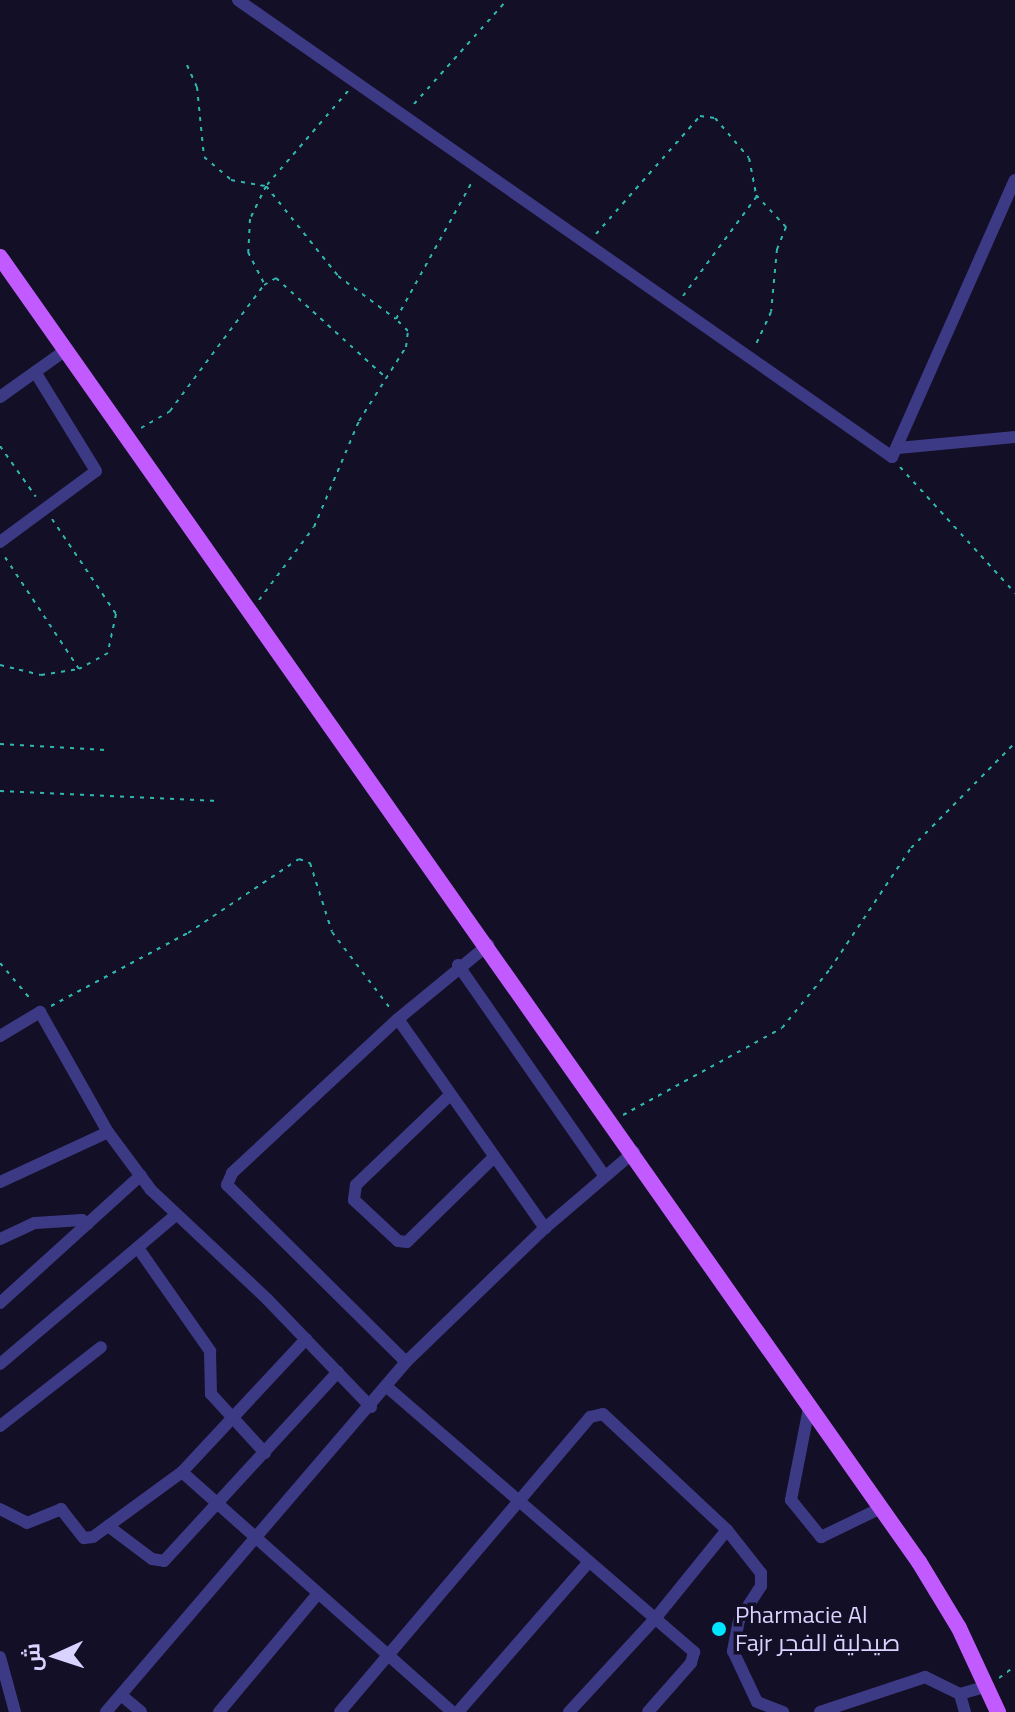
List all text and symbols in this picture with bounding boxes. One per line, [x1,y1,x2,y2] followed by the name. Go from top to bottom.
[735,1601,900,1657] place label: Pharmacie Al Fajr صيدلية الفجر
[16,1616,96,1696] north arrow
[710,1620,728,1638] marker: Pharmacie Al Fajr صيدلية الفجر
[14,1642,50,1672] text: ش

